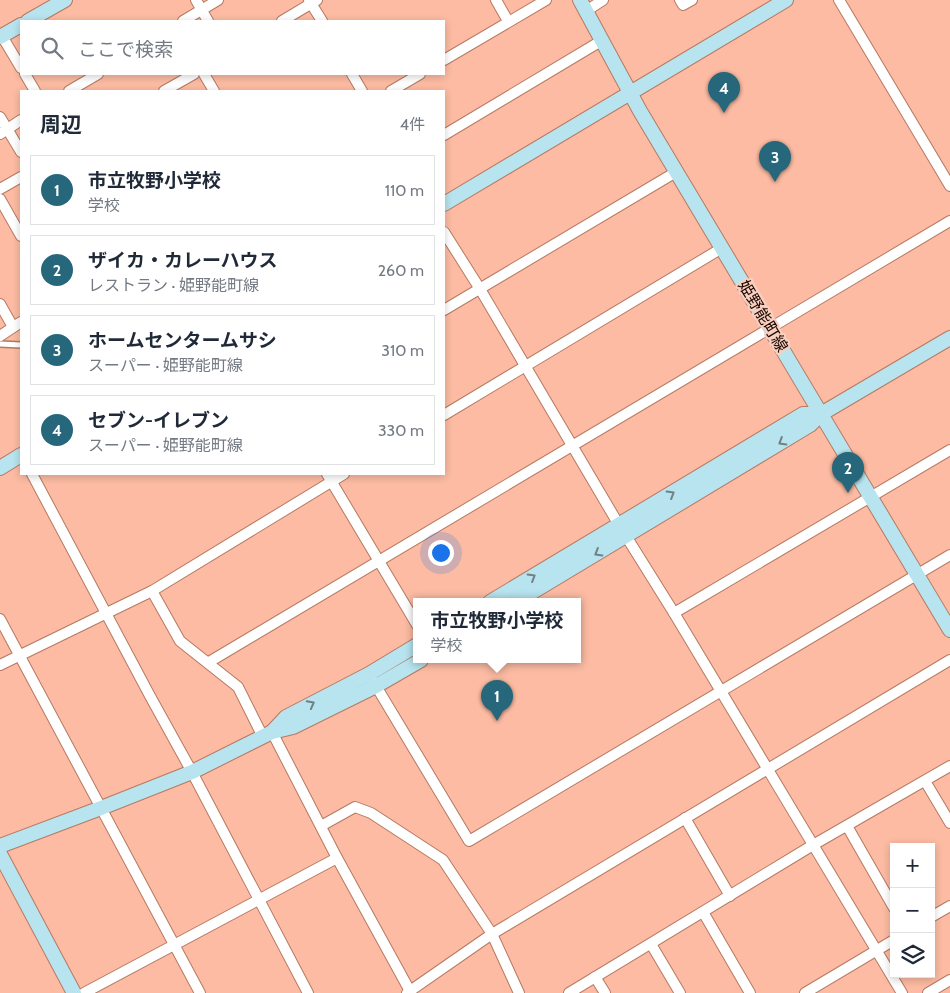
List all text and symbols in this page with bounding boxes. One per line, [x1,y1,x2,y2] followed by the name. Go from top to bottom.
[20,20,445,75] search box
[38,34,66,62] icon: search
[78,38,173,61] text: ここで検索
[708,72,740,113] pin: 4
[40,112,82,137] text: 周辺
[400,115,425,134] text: 4件
[759,141,791,182] pin: 3
[88,169,221,192] text: 市立牧野小学校
[54,181,60,200] text: 1
[385,181,424,200] text: 110 m
[88,196,120,215] text: 学校
[88,249,278,272] text: ザイカ・カレーハウス
[53,261,61,280] text: 2
[378,261,424,280] text: 260 m
[88,276,259,295] text: レストラン · 姫野能町線
[734,277,792,355] street label: 姫野能町線
[88,329,277,352] text: ホームセンタームサシ
[53,341,61,360] text: 3
[381,341,424,360] text: 310 m
[88,356,243,375] text: スーパー · 姫野能町線
[88,409,229,432] text: セブン-イレブン
[52,421,62,440] text: 4
[378,421,424,440] text: 330 m
[778,435,787,445] one-way arrow
[88,436,243,455] text: スーパー · 姫野能町線
[832,452,864,493] pin: 2
[666,490,675,500] one-way arrow
[428,540,454,566] your location
[594,546,603,556] one-way arrow
[526,574,535,584] one-way arrow
[413,598,581,663] popup
[430,609,564,632] text: 市立牧野小学校
[430,636,463,655] text: 学校
[481,680,513,721] pin: 1
[306,700,315,710] one-way arrow
[890,843,935,978] map controls
[890,843,935,888] button: +
[890,888,935,933] button: −
[890,933,935,978] button: layers

